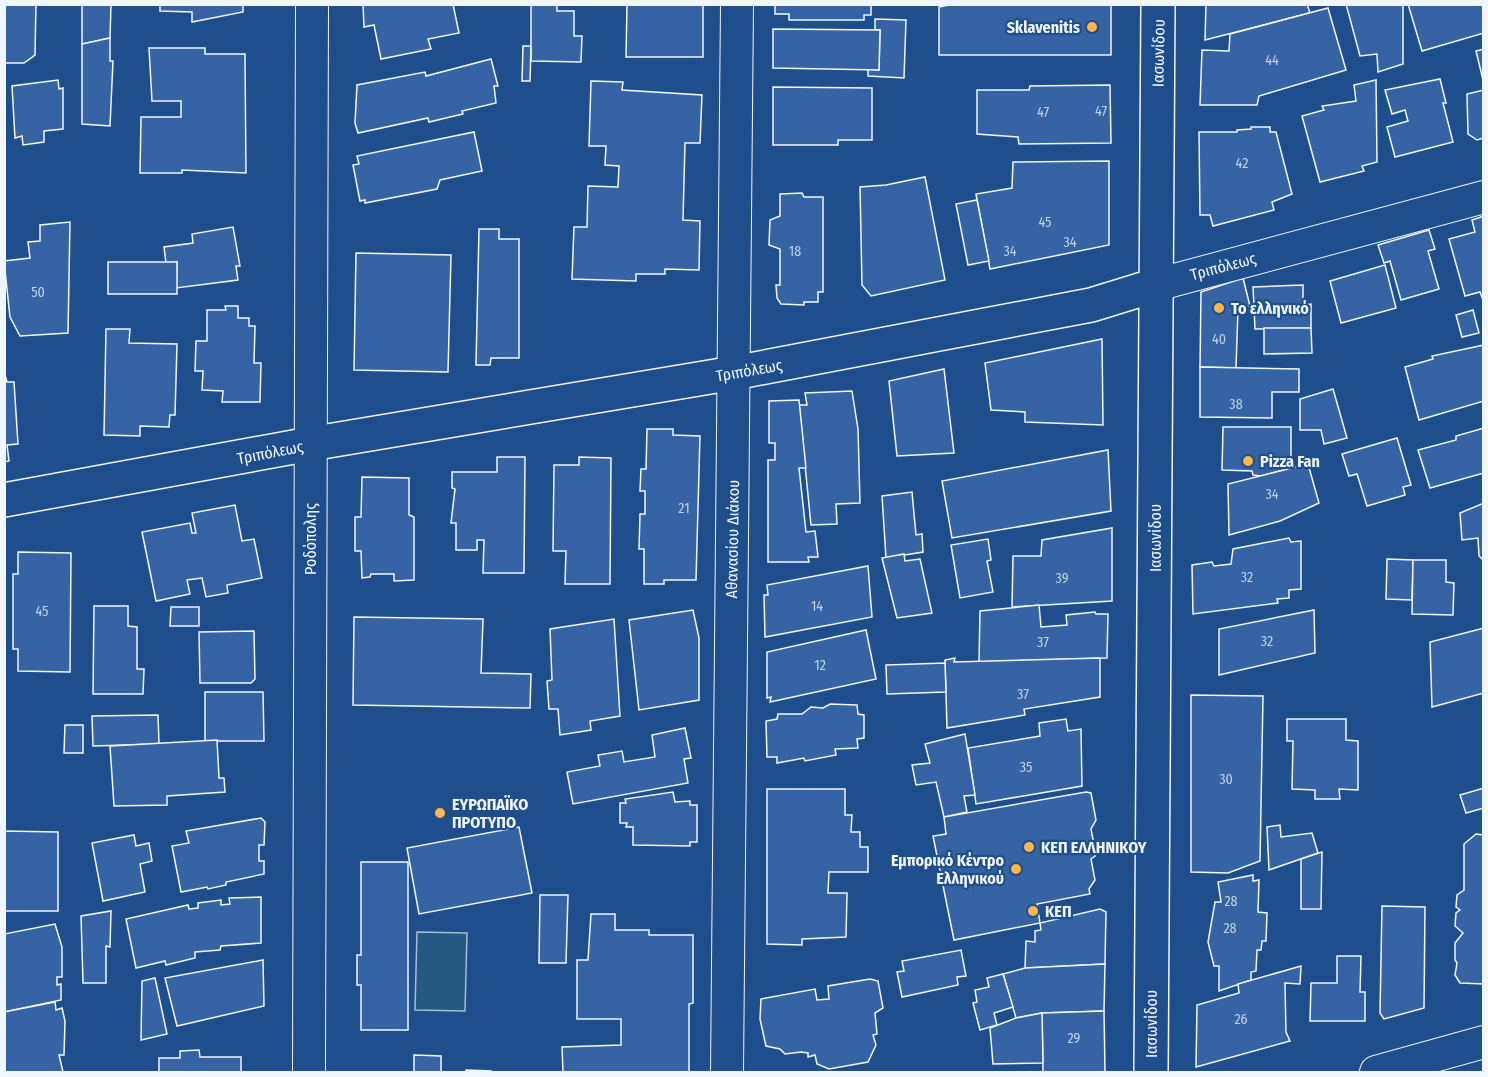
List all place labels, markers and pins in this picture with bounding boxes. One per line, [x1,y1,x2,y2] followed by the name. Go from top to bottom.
[1007,18,1080,37] place label: Sklavenitis
[1085,20,1099,34] marker: Sklavenitis
[1231,299,1309,318] place label: Το ελληνικό
[1212,301,1226,315] marker: Το ελληνικό
[1260,452,1320,471] place label: Pizza Fan
[1241,454,1255,468] marker: Pizza Fan
[452,795,528,832] place label: ΕΥΡΩΠΑΪΚΟ ΠΡΟΤΥΠΟ
[433,806,447,820] marker: ΕΥΡΩΠΑΪΚΟ ΠΡΟΤΥΠΟ
[1041,838,1147,857] place label: ΚΕΠ ΕΛΛΗΝΙΚΟΥ
[1022,840,1036,854] marker: ΚΕΠ ΕΛΛΗΝΙΚΟΥ
[891,851,1004,888] place label: Εμπορικό Κέντρο Ελληνικού
[1009,862,1023,876] marker: Εμπορικό Κέντρο Ελληνικού
[1045,902,1072,921] place label: ΚΕΠ
[1026,904,1040,918] marker: ΚΕΠ

